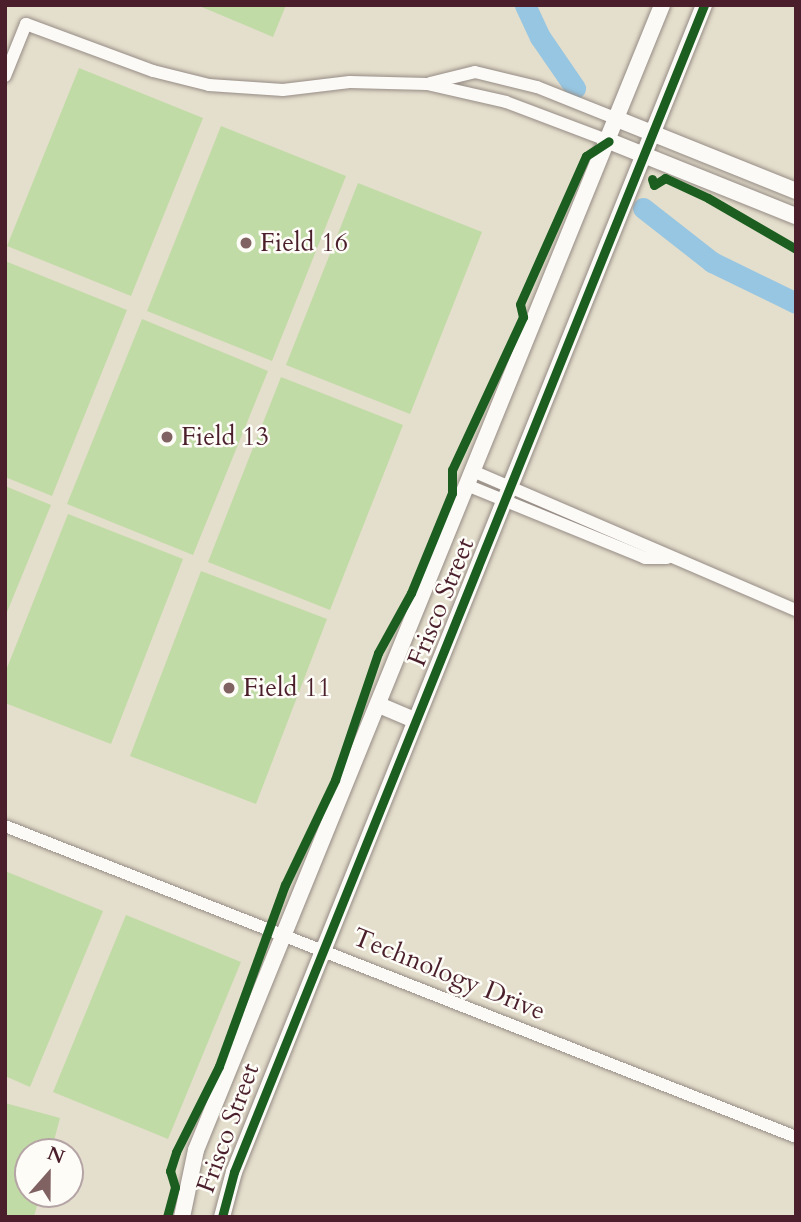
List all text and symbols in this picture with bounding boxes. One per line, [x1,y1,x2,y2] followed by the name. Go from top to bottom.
[260,227,348,259] place label: Field 16
[238,235,254,251] marker: Field 16
[181,421,269,453] place label: Field 13
[159,429,175,445] marker: Field 13
[401,533,481,671] street label: Frisco Street
[243,672,331,704] place label: Field 11
[221,680,237,696] marker: Field 11
[348,921,550,1027] street label: Technology Drive
[190,1059,266,1197] street label: Frisco Street
[14,1138,84,1208] north arrow
[43,1140,68,1170] text: N

